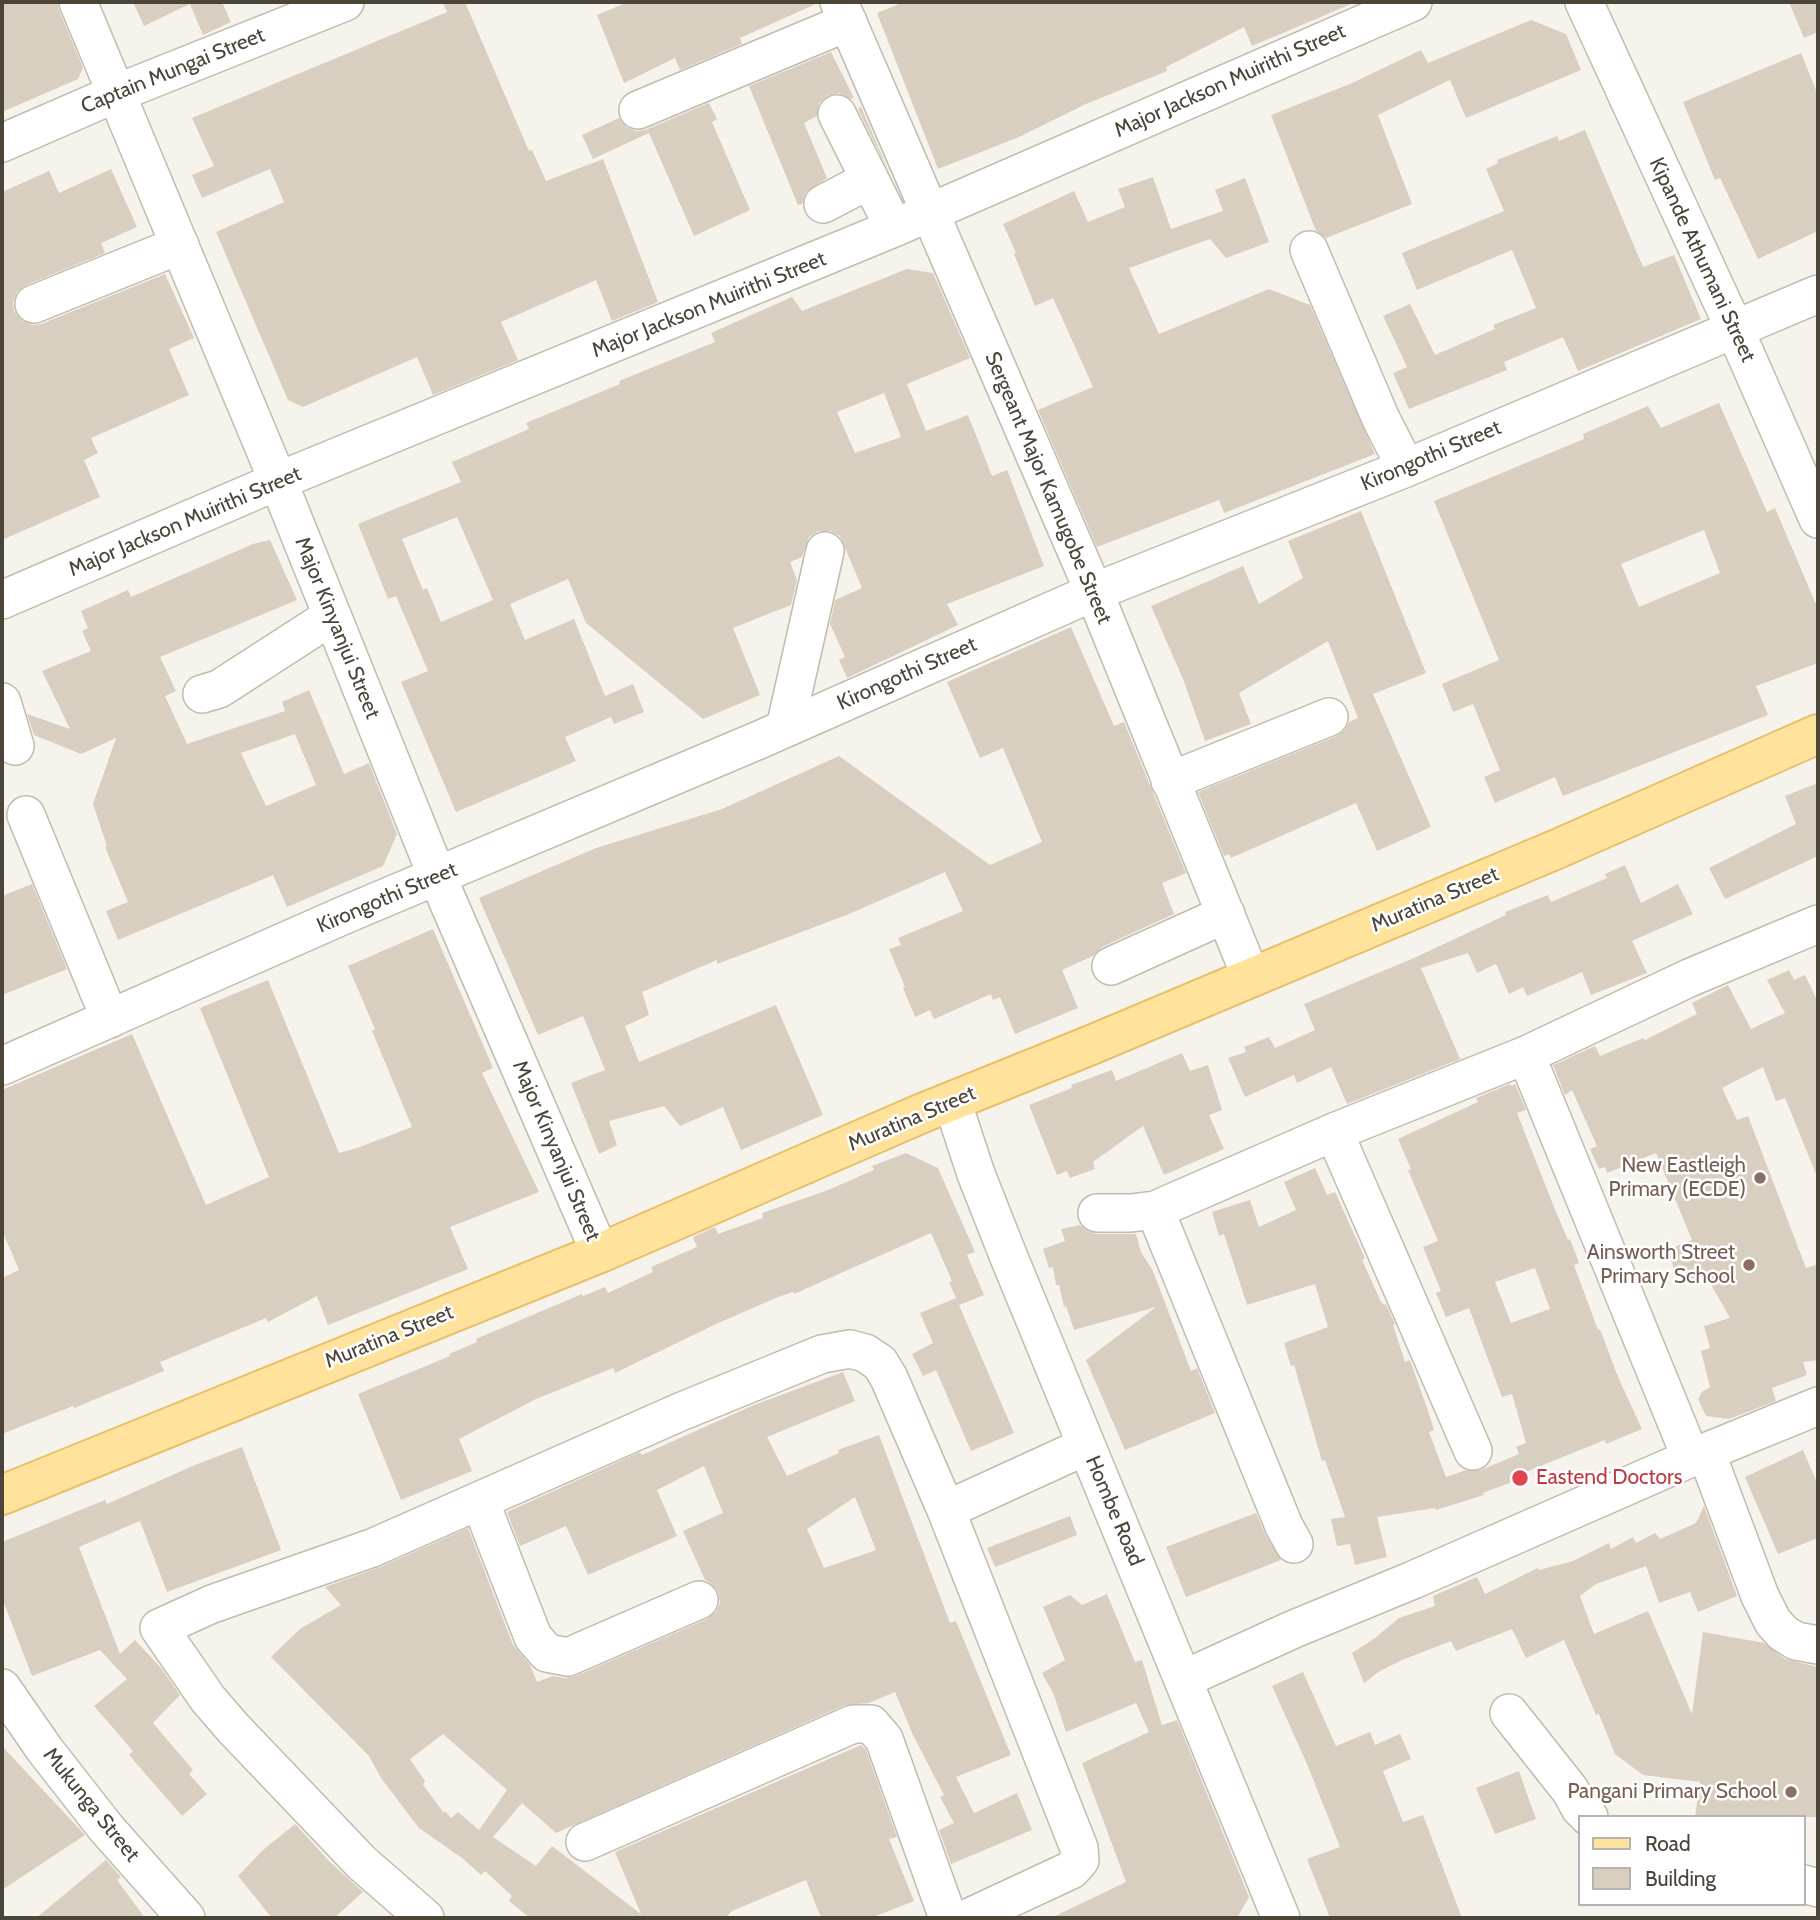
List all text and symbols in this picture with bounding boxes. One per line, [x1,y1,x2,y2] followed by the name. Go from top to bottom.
[1111,19,1349,143] street label: Major Jackson Muirithi Street
[77,23,269,119] street label: Captain Mungai Street
[1644,154,1760,366] street label: Kipande Athumani Street
[588,246,830,364] street label: Major Jackson Muirithi Street
[979,348,1117,628] street label: Sergeant Major Kamugobe Street
[1357,415,1505,497] street label: Kirongothi Street
[65,462,305,582] street label: Major Jackson Muirithi Street
[289,534,385,722] street label: Major Kinyanjui Street
[833,632,981,716] street label: Kirongothi Street
[313,857,461,939] street label: Kirongothi Street
[1367,862,1503,938] street label: Muratina Street
[507,1057,605,1245] street label: Major Kinyanjui Street
[844,1081,980,1157] street label: Muratina Street
[1608,1153,1746,1203] place label: New Eastleigh Primary (ECDE)
[1752,1170,1768,1186] marker: New Eastleigh Primary (ECDE)
[1587,1240,1735,1290] place label: Ainsworth Street Primary School
[1741,1257,1757,1273] marker: Ainsworth Street Primary School
[321,1300,457,1374] street label: Muratina Street
[1080,1452,1148,1570] street label: Hombe Road
[1536,1465,1682,1491] place label: Eastend Doctors
[1510,1468,1530,1488] marker: Eastend Doctors
[37,1743,145,1867] street label: Mukunga Street
[1567,1779,1777,1805] place label: Pangani Primary School
[1783,1784,1799,1800] marker: Pangani Primary School
[1578,1815,1806,1906] legend
[1645,1831,1691,1856] text: Road
[1645,1866,1716,1891] text: Building

